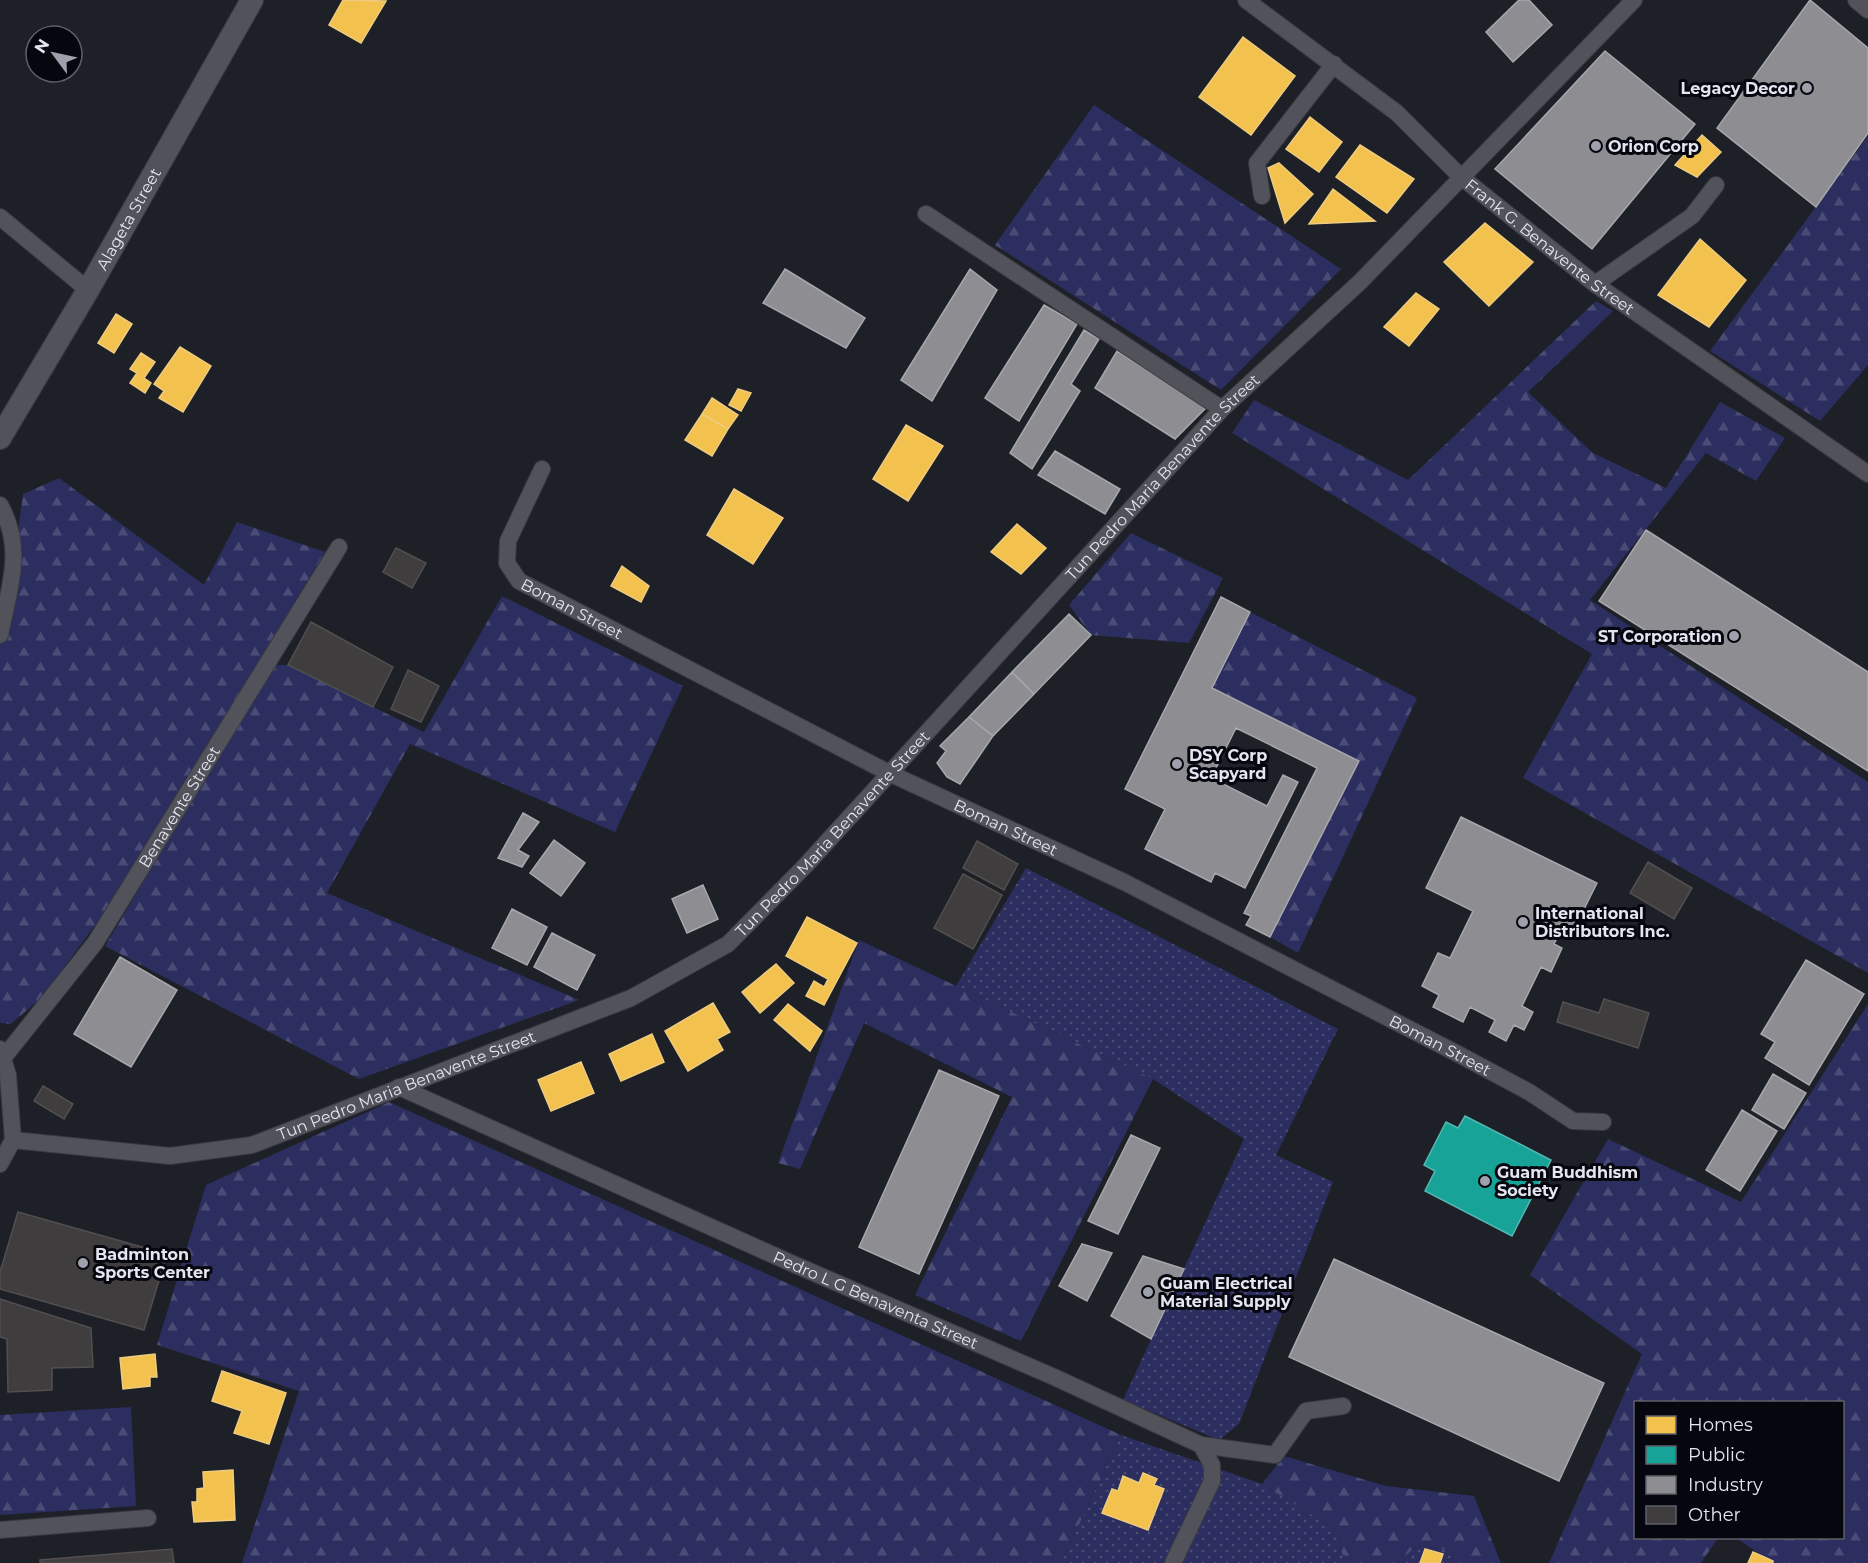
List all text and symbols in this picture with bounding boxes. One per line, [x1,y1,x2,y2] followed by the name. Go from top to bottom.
[24,24,84,84] north arrow
[30,36,53,57] text: N
[1681,79,1795,98] place label: Legacy Decor
[1800,81,1814,95] marker: Legacy Decor
[1608,137,1699,156] place label: Orion Corp
[1589,139,1603,153] marker: Orion Corp
[92,164,165,273] street label: Alageta Street
[1462,175,1639,318] street label: Frank G. Benavente Street
[1061,370,1264,584] street label: Tun Pedro Maria Benavente Street
[518,574,627,643] street label: Boman Street
[1598,627,1722,646] place label: ST Corporation
[1727,629,1741,643] marker: ST Corporation
[731,726,934,941] street label: Tun Pedro Maria Benavente Street
[134,742,224,871] street label: Benavente Street
[1189,746,1267,783] place label: DSY Corp Scapyard
[1170,757,1184,771] marker: DSY Corp Scapyard
[951,795,1061,860] street label: Boman Street
[1535,904,1670,941] place label: International Distributors Inc.
[1516,915,1530,929] marker: International Distributors Inc.
[1386,1011,1495,1080] street label: Boman Street
[274,1026,539,1144] street label: Tun Pedro Maria Benavente Street
[1497,1163,1638,1200] place label: Guam Buddhism Society
[1478,1174,1492,1188] marker: Guam Buddhism Society
[95,1245,210,1282] place label: Badminton Sports Center
[770,1247,982,1353] street label: Pedro L G Benaventa Street
[76,1256,90,1270] marker: Badminton Sports Center
[1160,1274,1293,1311] place label: Guam Electrical Material Supply
[1141,1285,1155,1299] marker: Guam Electrical Material Supply
[1634,1401,1844,1539] legend
[1688,1414,1753,1436] text: Homes
[1688,1444,1745,1466] text: Public
[1688,1474,1763,1496] text: Industry
[1688,1504,1741,1526] text: Other

